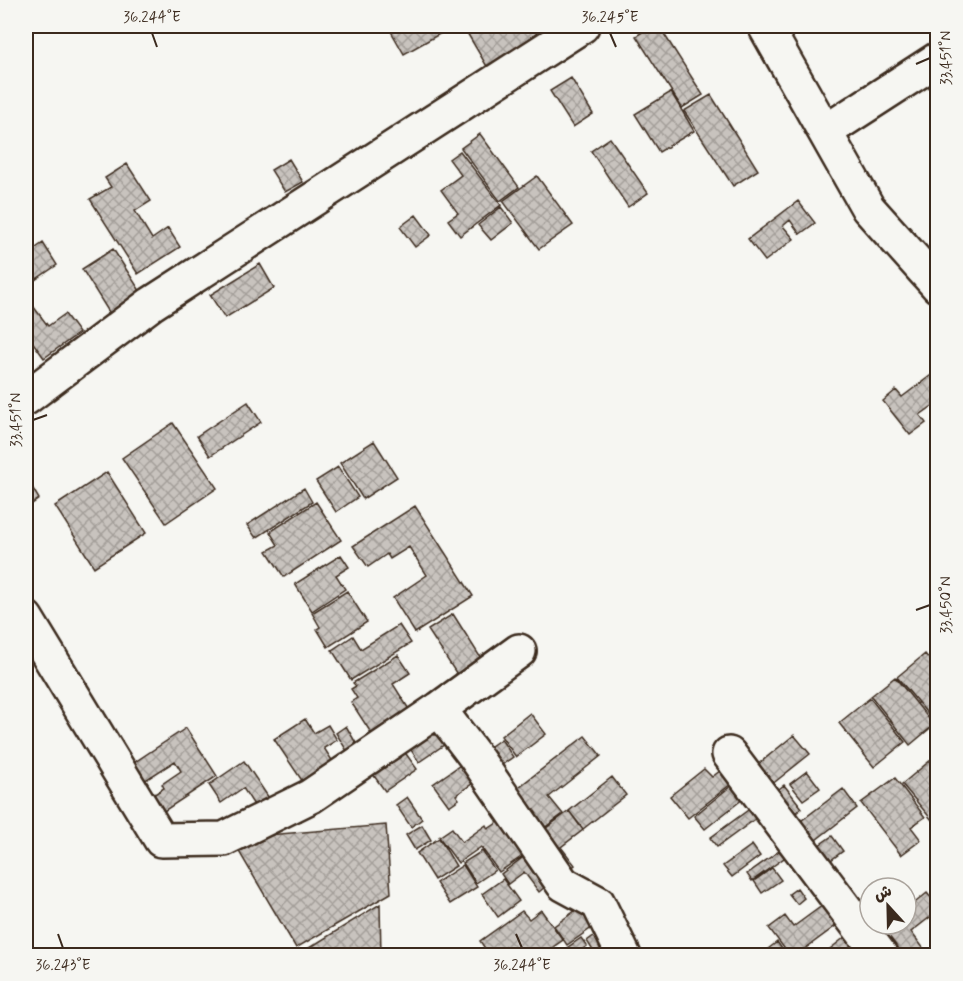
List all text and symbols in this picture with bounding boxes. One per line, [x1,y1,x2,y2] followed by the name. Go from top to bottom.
[123,8,181,28] text: 36.244°E
[581,8,639,28] text: 36.245°E
[937,31,957,85] text: 33.451°N
[7,393,27,447] text: 33.451°N
[937,576,957,634] text: 33.450°N
[858,876,918,936] north arrow
[871,880,895,907] text: ش
[35,956,91,976] text: 36.243°E
[493,956,551,976] text: 36.244°E

